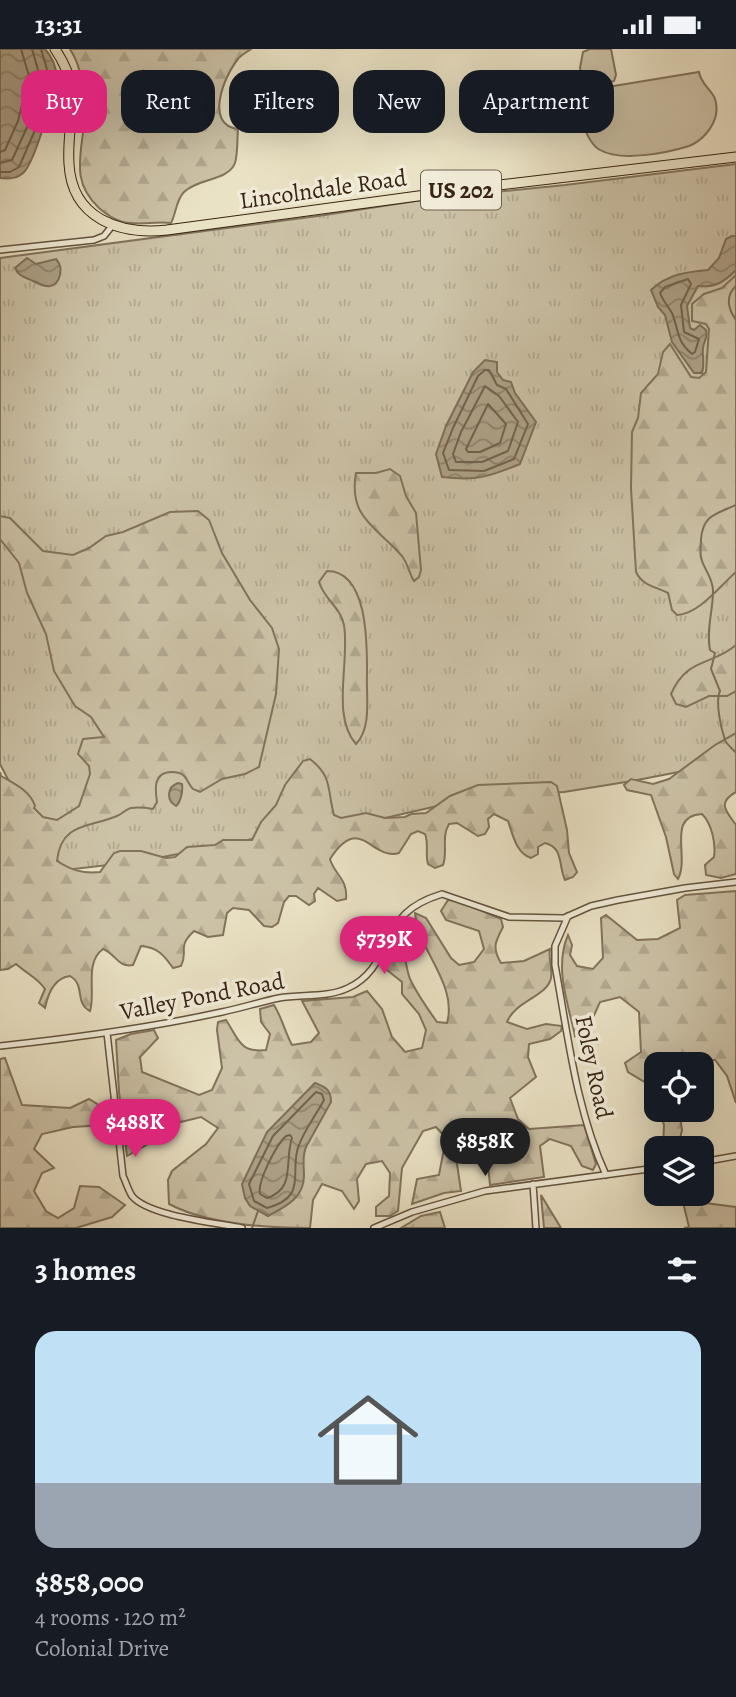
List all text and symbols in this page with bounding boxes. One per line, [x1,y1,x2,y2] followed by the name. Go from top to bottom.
[35,7,82,42] text: 13:31
[21,70,107,133] chip: Buy
[121,70,215,133] chip: Rent
[229,70,339,133] chip: Filters
[353,70,445,133] chip: New
[459,70,614,133] chip: Apartment
[237,161,409,217] street label: Lincolndale Road
[421,171,501,209] road number: US 202
[335,916,433,976] pin: $739K
[356,923,412,954] text: $739K
[116,964,287,1028] street label: Valley Pond Road
[567,1012,621,1122] street label: Foley Road
[644,1052,714,1206] map controls
[644,1052,714,1122] button: locate
[86,1099,184,1159] pin: $488K
[106,1106,164,1137] text: $488K
[436,1119,534,1178] pin: $858K
[456,1125,514,1156] text: $858K
[644,1136,714,1206] button: layers
[35,1250,136,1290] text: 3 homes
[663,1251,701,1289] icon: filters
[305,1377,431,1503] icon: home
[35,1562,144,1602] text: $858,000
[35,1602,186,1633] text: 4 rooms · 120 m²
[35,1633,169,1664] text: Colonial Drive

